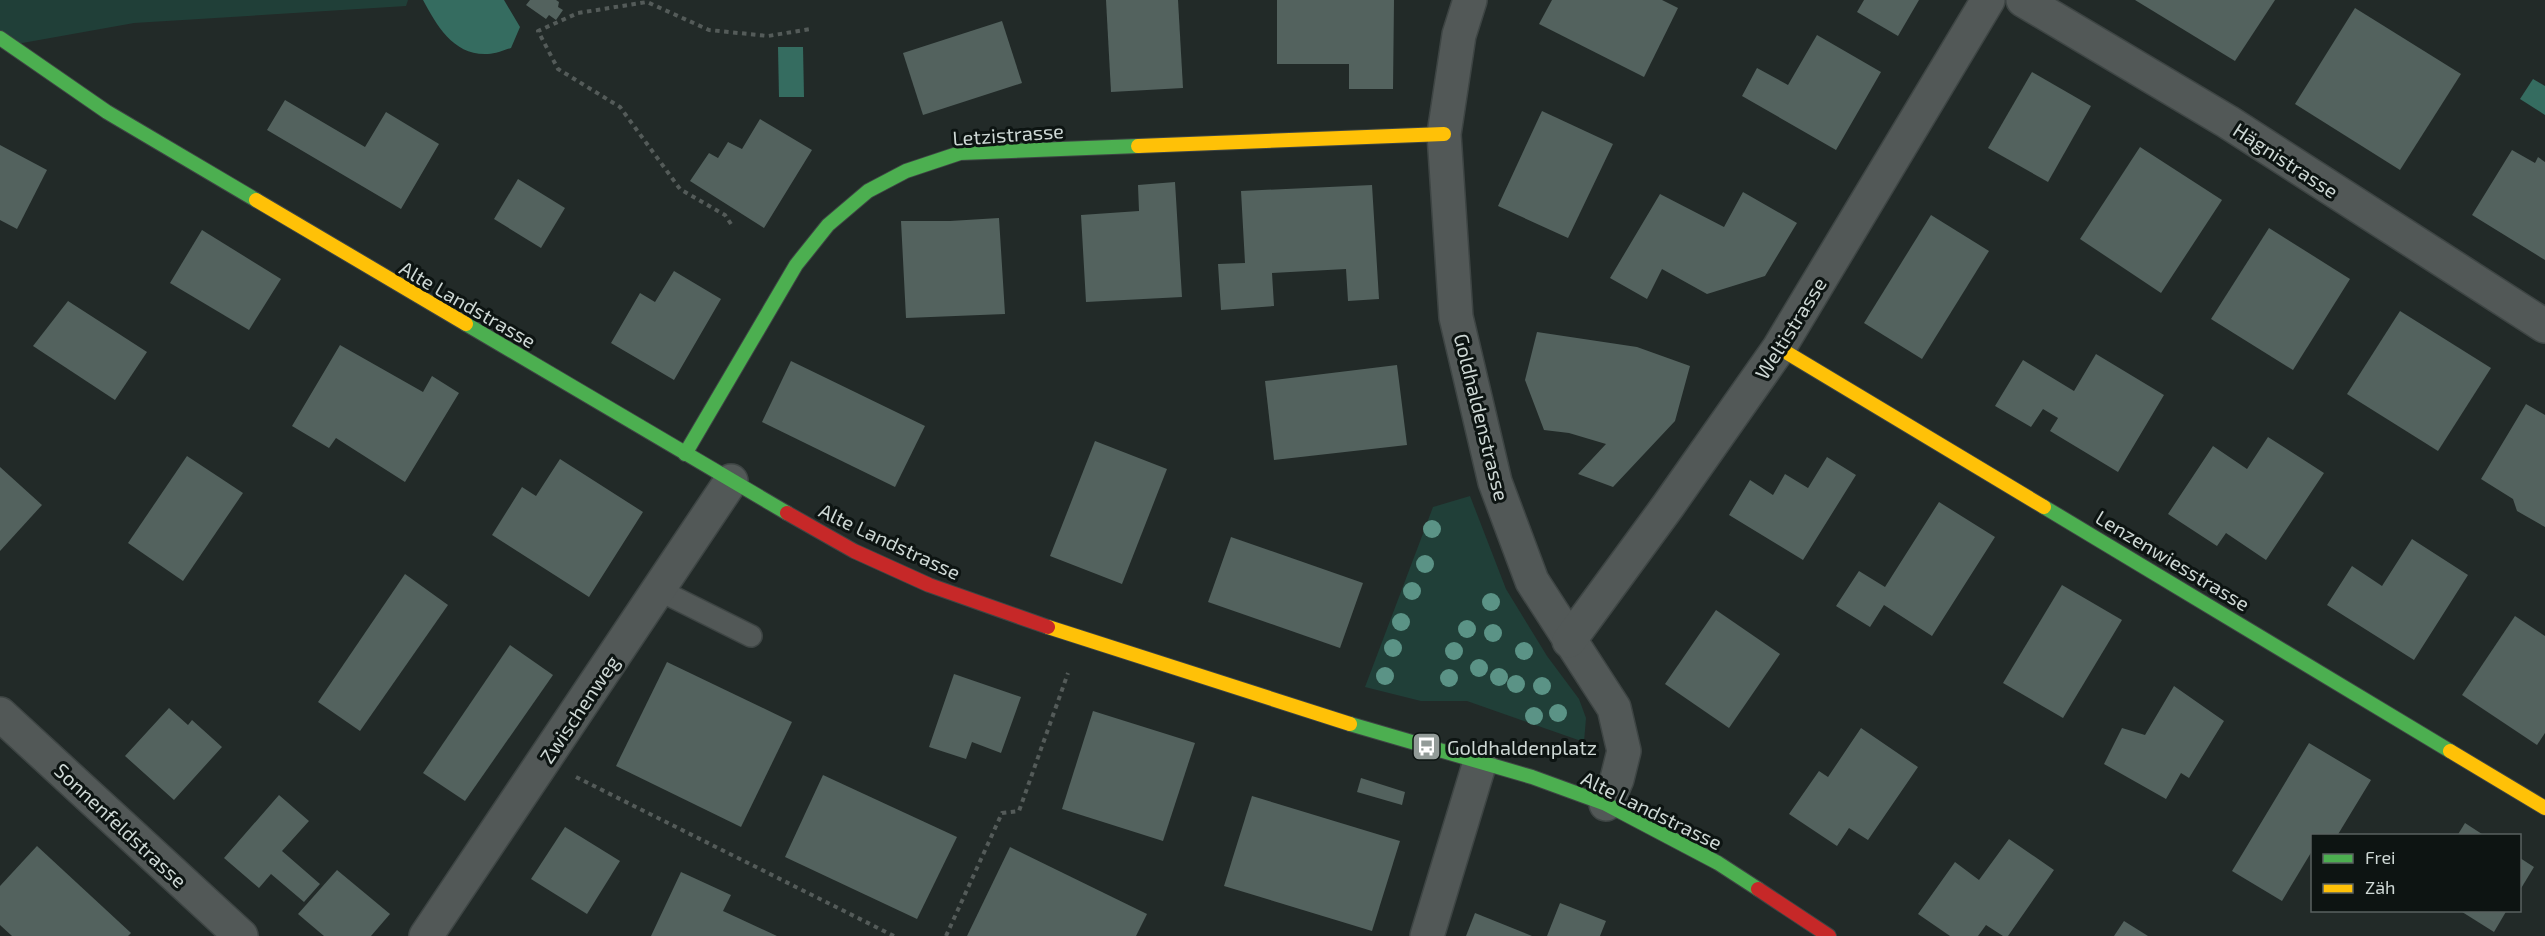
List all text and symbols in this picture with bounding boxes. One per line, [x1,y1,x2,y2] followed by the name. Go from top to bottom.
[2229,117,2343,203] street label: Hägnistrasse
[951,118,1065,150] street label: Letzistrasse
[396,255,540,353] street label: Alte Landstrasse
[1749,273,1831,383] street label: Weltistrasse
[1450,331,1514,503] street label: Goldhaldenstrasse
[815,498,965,584] street label: Alte Landstrasse
[2092,505,2254,615] street label: Lenzenwiesstrasse
[534,651,624,767] street label: Zwischenweg
[1410,731,1442,763] bus stop icon: Goldhaldenplatz
[1447,735,1597,759] place label: Goldhaldenplatz
[50,758,192,892] street label: Sonnenfeldstrasse
[1578,766,1726,854] street label: Alte Landstrasse
[2311,834,2521,912] legend
[2365,846,2396,868] text: Frei
[2365,876,2396,898] text: Zäh

